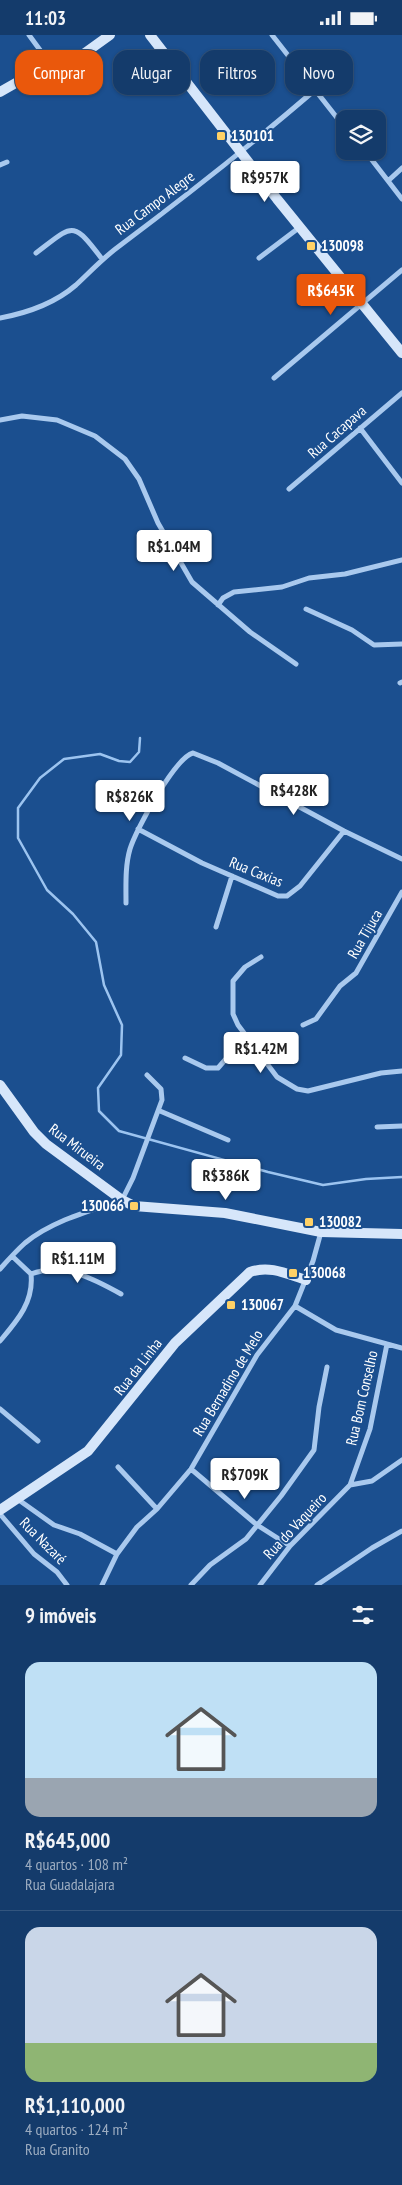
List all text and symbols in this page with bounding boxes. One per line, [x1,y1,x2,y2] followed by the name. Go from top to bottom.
[25,6,66,30] text: 11:03
[15,50,103,95] chip: Comprar
[113,50,190,95] chip: Alugar
[200,50,275,95] chip: Filtros
[285,50,353,95] chip: Novo
[336,110,386,160] map controls
[336,110,386,160] button: layers
[231,126,274,145] place label: 130101
[215,130,227,142] marker: 130101
[224,161,306,203] pin: R$957K
[111,167,198,239] street label: Rua Campo Alegre
[242,167,288,187] text: R$957K
[321,236,364,255] place label: 130098
[305,240,317,252] marker: 130098
[290,273,372,316] pin: R$645K
[308,280,354,300] text: R$645K
[304,401,370,462] street label: Rua Cacapava
[128,529,220,572] pin: R$1.04M
[148,536,200,556] text: R$1.04M
[253,773,335,816] pin: R$428K
[89,779,171,822] pin: R$826K
[271,780,317,800] text: R$428K
[107,786,153,806] text: R$826K
[227,852,286,891] street label: Rua Caxias
[343,906,386,962] street label: Rua Tijuca
[215,1031,307,1074] pin: R$1.42M
[235,1038,287,1058] text: R$1.42M
[45,1119,109,1174] street label: Rua Mirueira
[185,1159,267,1201] pin: R$386K
[203,1165,249,1185] text: R$386K
[81,1196,124,1215] place label: 130066
[128,1200,140,1212] marker: 130066
[319,1212,362,1231] place label: 130082
[303,1216,315,1228] marker: 130082
[32,1241,124,1284] pin: R$1.11M
[52,1248,104,1268] text: R$1.11M
[303,1263,346,1282] place label: 130068
[287,1267,299,1279] marker: 130068
[241,1295,284,1314] place label: 130067
[225,1299,237,1311] marker: 130067
[188,1326,267,1439] street label: Rua Bernadino de Melo
[109,1334,166,1399] street label: Rua da Linha
[341,1349,382,1447] street label: Rua Bom Conselho
[204,1457,286,1500] pin: R$709K
[222,1464,268,1484] text: R$709K
[259,1488,330,1563] street label: Rua do Vaqueiro
[16,1513,71,1568] street label: Rua Nazaré
[349,1601,377,1629] icon: filters
[25,1602,96,1629] text: 9 imóveis
[156,1694,246,1784] icon: home
[25,1827,110,1854] text: R$645,000
[25,1854,128,1874] text: 4 quartos · 108 m²
[25,1874,115,1894] text: Rua Guadalajara
[156,1960,246,2050] icon: home
[25,2092,125,2119] text: R$1,110,000
[25,2119,128,2139] text: 4 quartos · 124 m²
[25,2139,90,2159] text: Rua Granito

